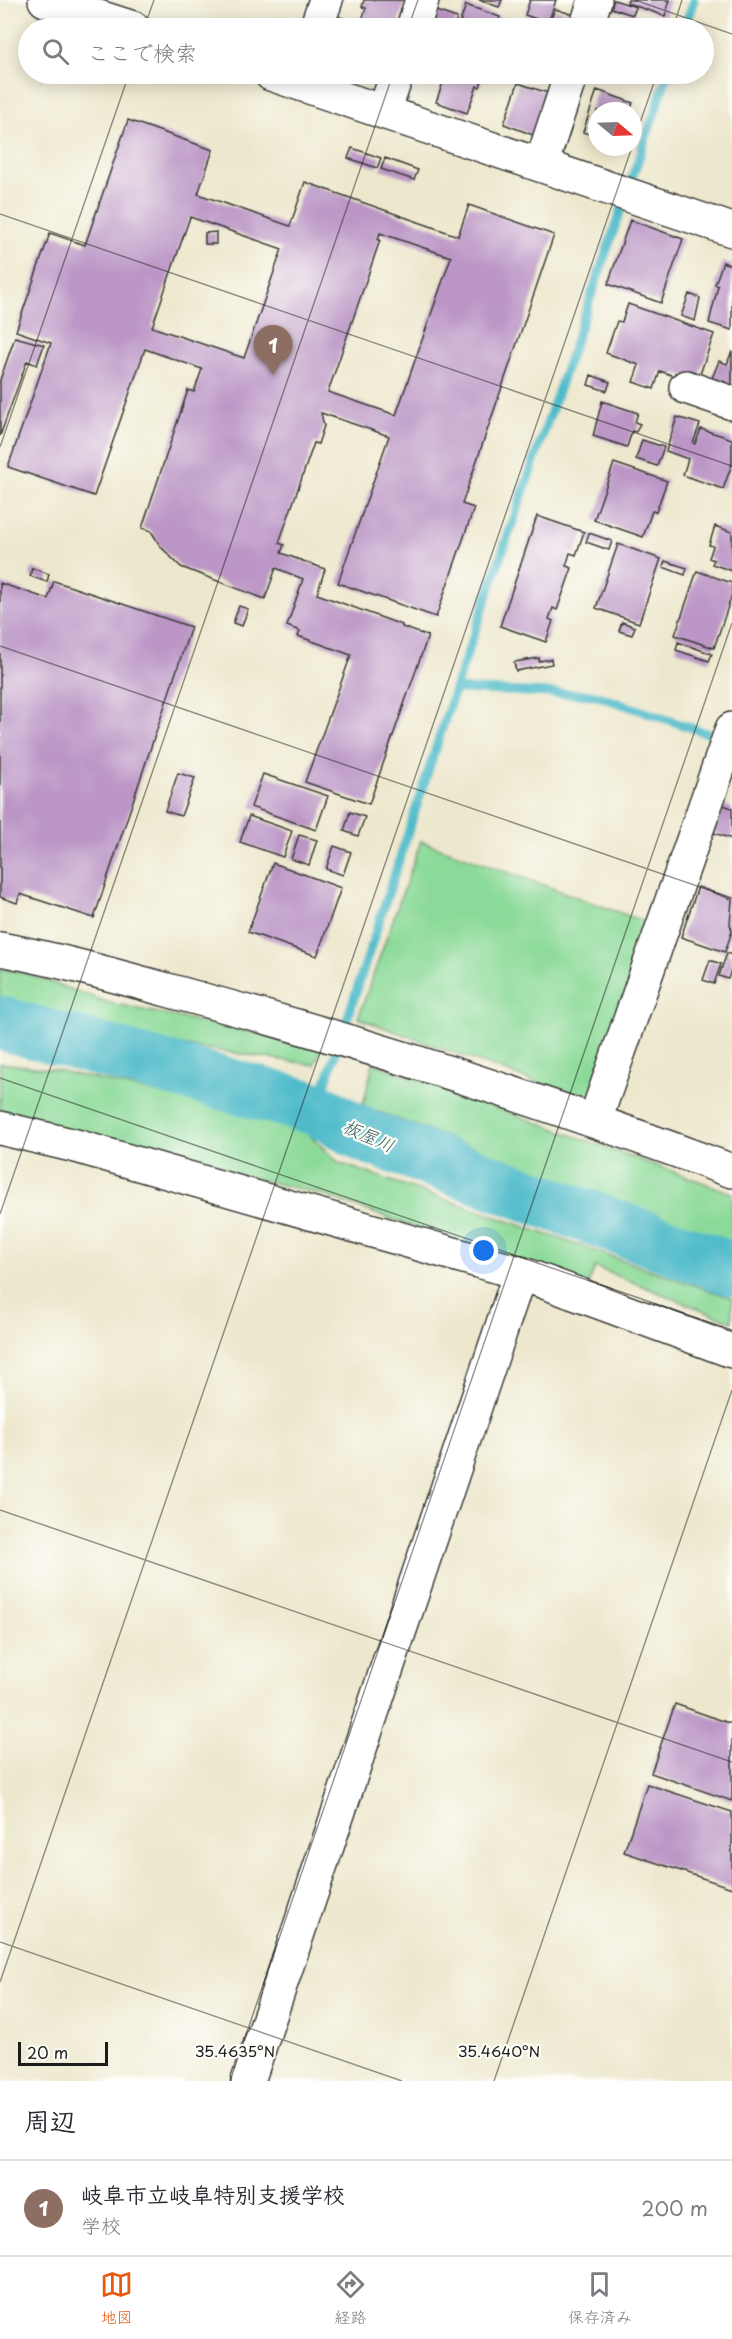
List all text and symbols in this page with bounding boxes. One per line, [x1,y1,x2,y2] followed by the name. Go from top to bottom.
[18,18,714,84] search box
[39,35,72,68] icon: search
[87,35,197,68] text: ここで検索
[588,102,642,156] north arrow
[254,326,292,375] pin: 1
[339,1112,399,1158] water label: 板屋川
[469,1236,498,1265] your location
[18,2039,108,2066] scale bar
[195,2039,275,2062] text: 35.4635°N
[458,2039,540,2062] text: 35.4640°N
[27,2040,68,2064] text: 20 m
[24,2101,76,2140] text: 周辺
[81,2177,345,2210] text: 岐阜市立岐阜特別支援学校
[39,2193,48,2223] text: 1
[641,2193,708,2223] text: 200 m
[81,2210,121,2240] text: 学校
[100,2268,133,2328] tab: 地図
[334,2268,367,2328] tab: 経路
[568,2268,632,2328] tab: 保存済み

